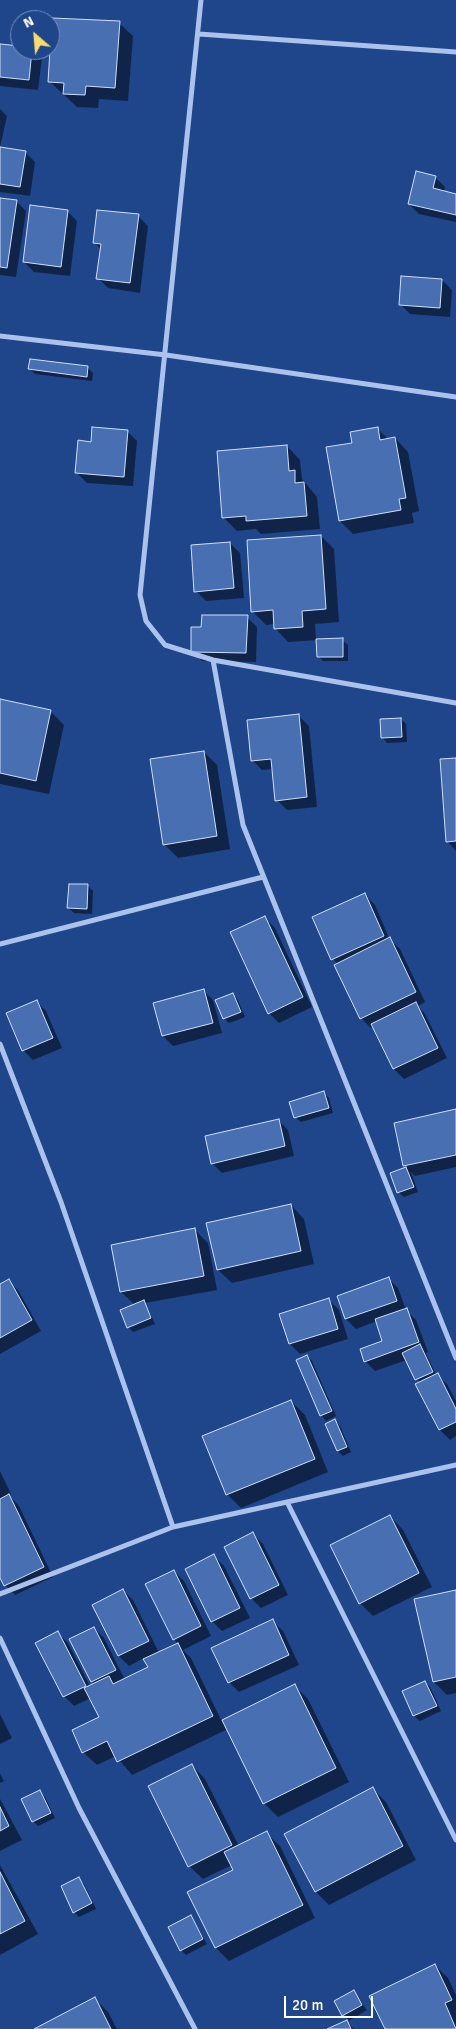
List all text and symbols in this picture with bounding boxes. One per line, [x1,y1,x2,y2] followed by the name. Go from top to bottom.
[10,10,60,60] north arrow
[20,12,37,32] text: N
[286,1986,375,2018] scale bar
[292,1996,323,2014] text: 20 m

